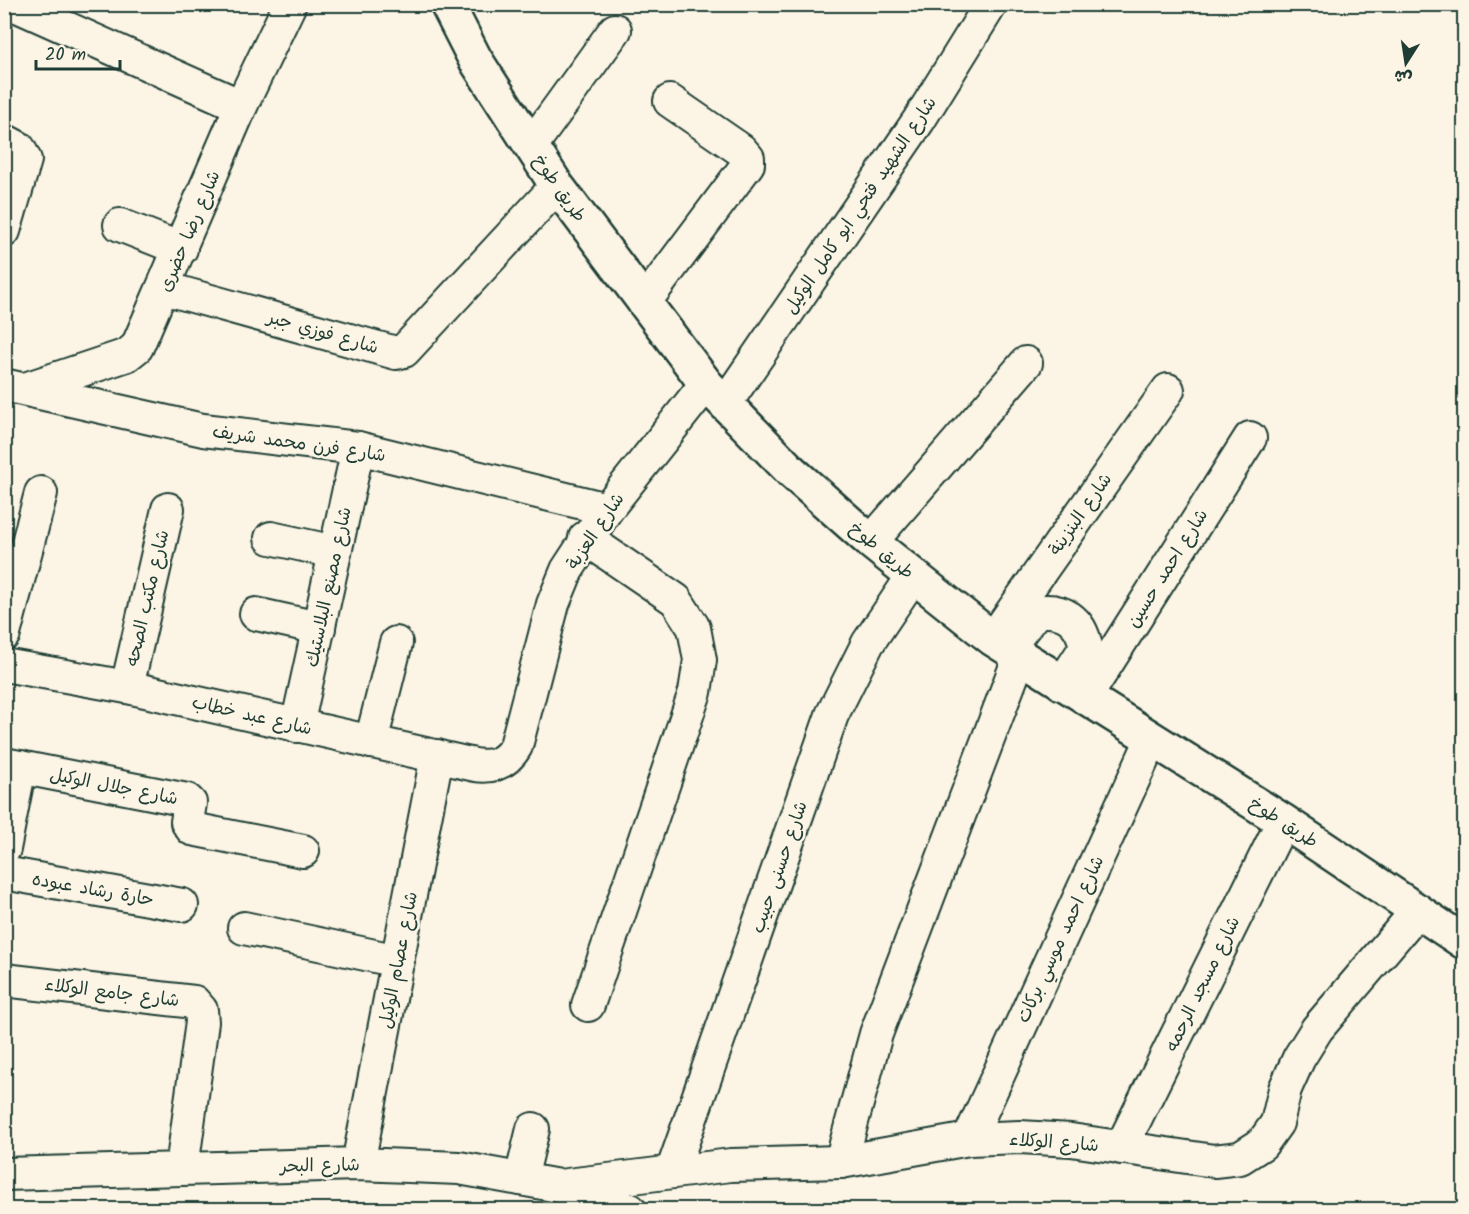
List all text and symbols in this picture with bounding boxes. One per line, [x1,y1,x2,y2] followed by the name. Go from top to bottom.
[36,33,120,71] scale bar
[1376,33,1436,93] north arrow
[45,41,86,70] text: 20 m
[1392,62,1414,90] text: ش
[777,91,945,321] street label: شارع الشهيد فتحي ابو كامل الوكيل
[525,149,593,229] street label: طريق طوخ
[152,166,229,297] street label: شارع رضا حضرى
[262,303,382,363] street label: شارع فوزي جبر
[210,418,387,471] street label: شارع فرن محمد شريف
[1042,468,1120,562] street label: شارع البنزينة
[560,487,633,576] street label: شارع العزبة
[1120,504,1217,634] street label: شارع احمد حسين
[298,505,361,670] street label: شارع مصنع البلاستيك
[842,515,920,587] street label: طريق طوخ
[119,527,178,670] street label: شارع مكتب الصحه
[189,689,315,744] street label: شارع عبد خطاب
[47,761,180,814] street label: شارع جلال الوكيل
[1243,790,1324,857] street label: طريق طوخ
[744,797,817,937] street label: شارع حسنى حبيب
[1010,851,1113,1028] street label: شارع احمد موسي بركات
[30,866,156,915] street label: حارة رشاد عبوده
[372,889,427,1031] street label: شارع عصام الوكيل
[1158,912,1249,1058] street label: شارع مسجد الرحمه
[43,971,181,1016] street label: شارع جامع الوكلاء
[1008,1126,1100,1161] street label: شارع الوكلاء
[278,1151,360,1182] street label: شارع البحر

